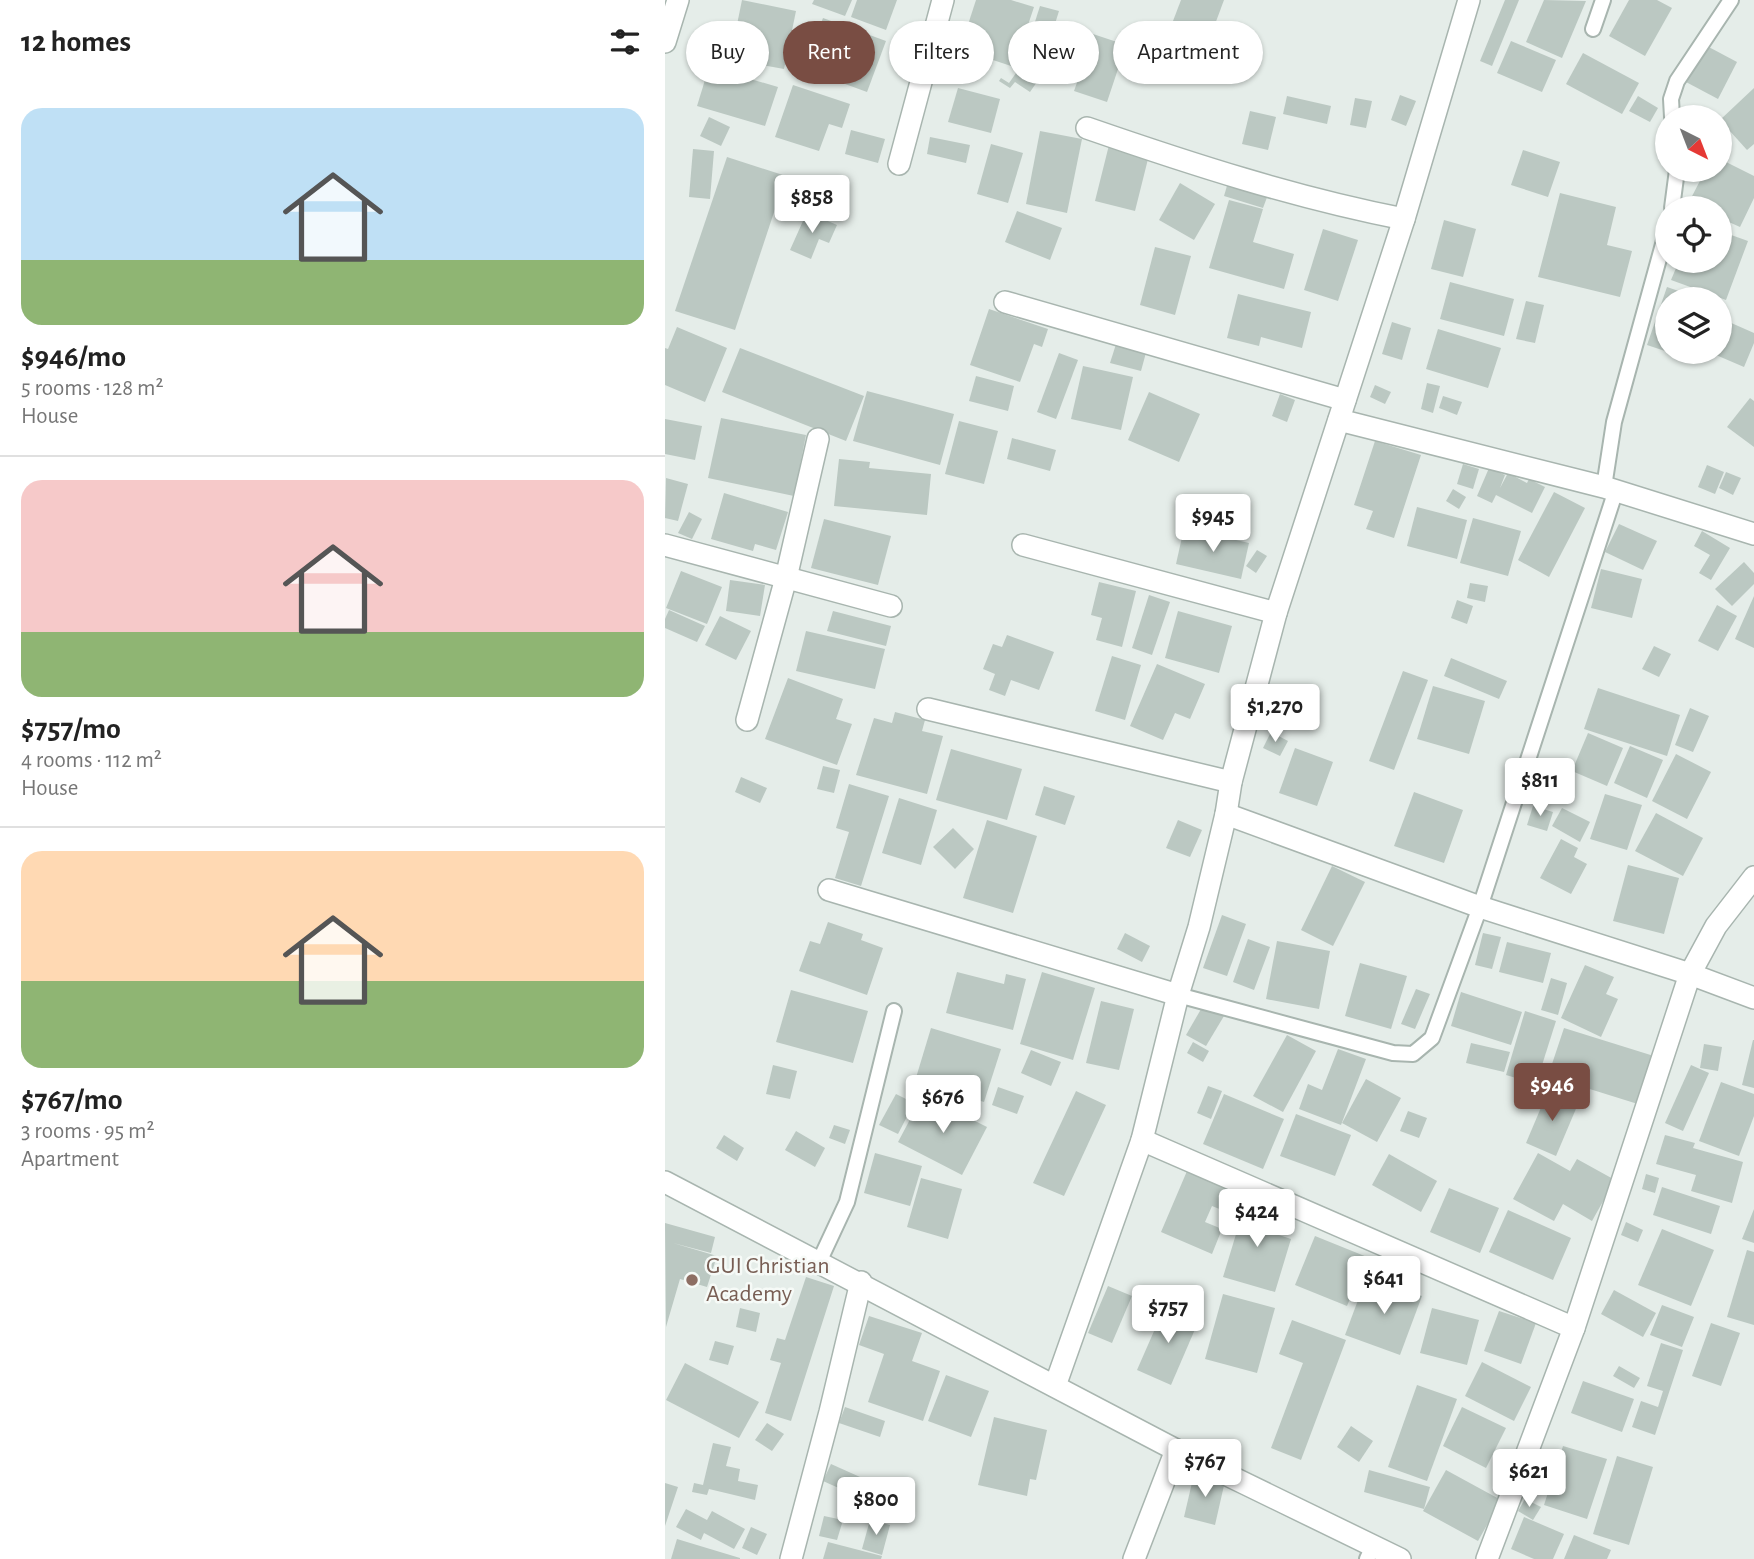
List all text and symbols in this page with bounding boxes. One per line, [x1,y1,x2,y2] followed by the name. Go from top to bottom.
[686,21,769,84] chip: Buy
[783,21,875,84] chip: Rent
[889,21,994,84] chip: Filters
[1008,21,1099,84] chip: New
[1113,21,1263,84] chip: Apartment
[606,23,644,61] icon: filters
[21,27,131,57] text: 12 homes
[1655,105,1733,182] north arrow
[1655,105,1732,364] map controls
[270,154,396,280] icon: home
[771,176,853,235] pin: $858
[791,186,833,209] text: $858
[1655,196,1732,273] button: locate
[1655,287,1732,364] button: layers
[21,342,126,372] text: $946/mo
[21,377,163,400] text: 5 rooms · 128 m²
[21,405,78,428] text: House
[1172,494,1254,554] pin: $945
[1192,505,1234,528] text: $945
[270,526,396,652] icon: home
[1218,684,1332,744] pin: $1,270
[1247,695,1303,718] text: $1,270
[21,714,121,744] text: $757/mo
[21,749,162,772] text: 4 rooms · 112 m²
[1499,758,1581,818] pin: $811
[1521,769,1559,792] text: $811
[21,777,78,800] text: House
[270,897,396,1023] icon: home
[1511,1064,1593,1123] pin: $946
[1530,1074,1574,1097] text: $946
[902,1076,984,1135] pin: $676
[21,1085,122,1115] text: $767/mo
[922,1086,964,1109] text: $676
[21,1120,154,1143] text: 3 rooms · 95 m²
[21,1148,119,1171] text: Apartment
[1216,1190,1298,1249] pin: $424
[1235,1200,1279,1223] text: $424
[706,1254,830,1306] place label: GUI Christian Academy
[1343,1256,1425,1316] pin: $641
[1363,1267,1405,1290] text: $641
[684,1272,700,1288] marker: GUI Christian Academy
[1127,1286,1209,1345] pin: $757
[1148,1296,1188,1319] text: $757
[1164,1440,1246,1499] pin: $767
[1184,1450,1226,1473] text: $767
[1488,1450,1570,1509] pin: $621
[1509,1460,1549,1483] text: $621
[835,1478,917,1537] pin: $800
[853,1488,899,1511] text: $800

